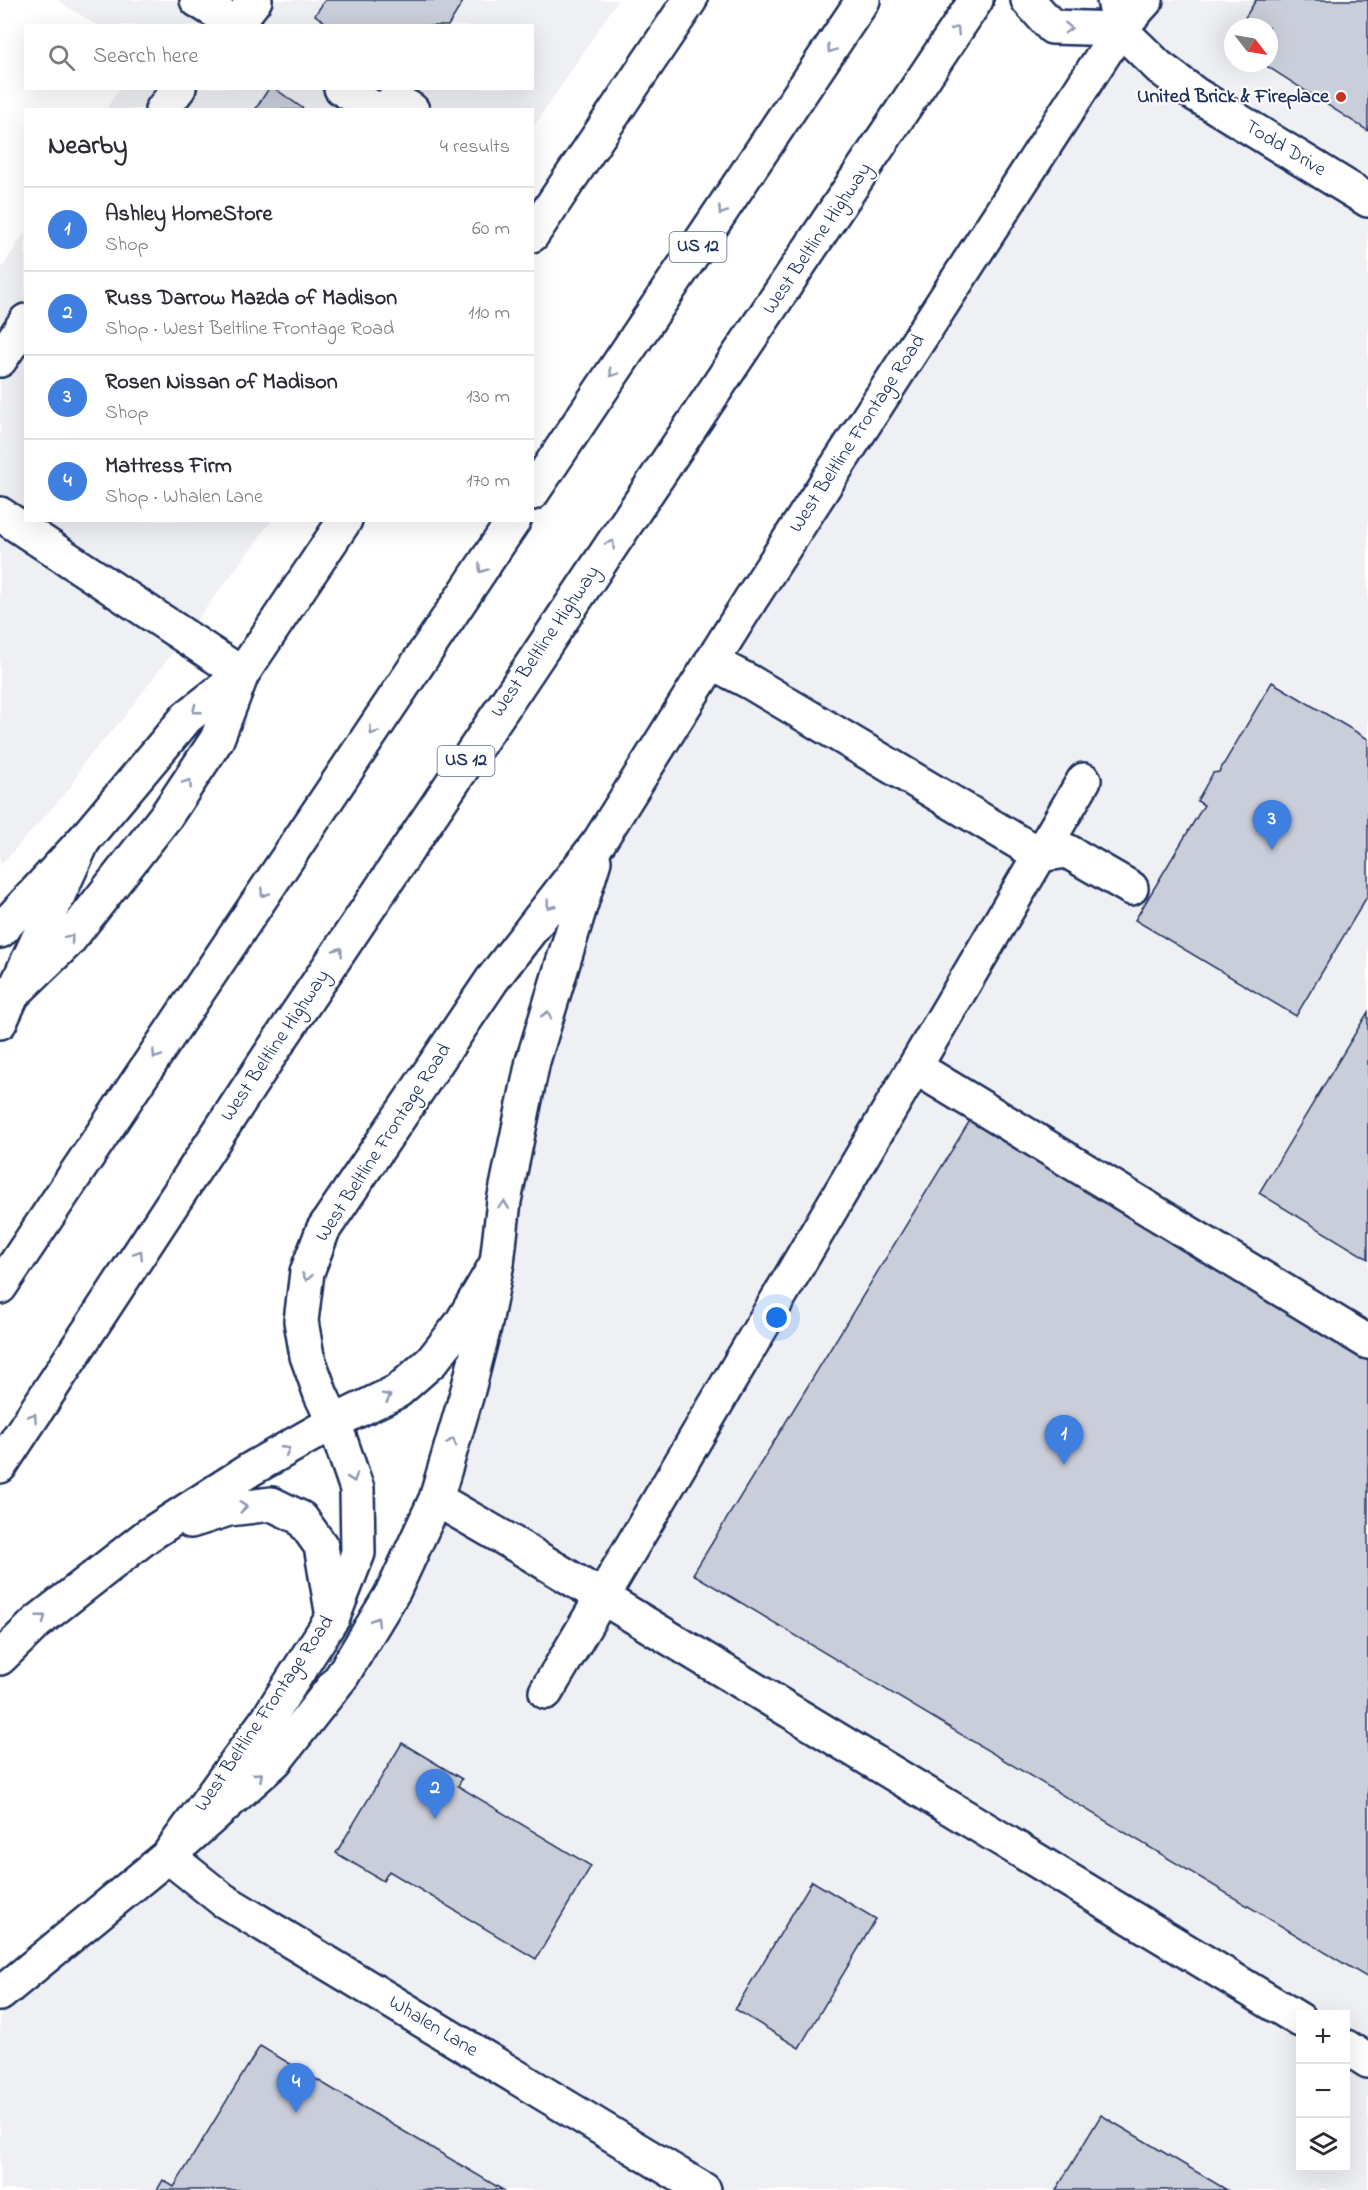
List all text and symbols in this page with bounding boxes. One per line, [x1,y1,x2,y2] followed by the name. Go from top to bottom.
[1224,18,1278,72] north arrow
[1063,21,1072,34] one-way arrow
[24,24,534,90] search box
[949,26,960,37] one-way arrow
[45,41,78,74] icon: search
[93,41,198,73] text: Search here
[827,42,838,53] one-way arrow
[1137,83,1330,112] place label: United Brick & Fireplace
[1334,90,1348,104] marker: United Brick & Fireplace
[1239,113,1331,185] street label: Todd Drive
[48,128,127,166] text: Nearby
[440,133,510,162] text: 4 results
[756,157,881,321] street label: West Beltline Highway
[105,199,272,231] text: Ashley HomeStore
[718,204,729,215] one-way arrow
[64,215,71,244] text: 1
[472,215,510,244] text: 60 m
[105,231,149,260] text: Shop
[670,232,726,262] road number: US 12
[105,283,397,315] text: Russ Darrow Mazda of Madison
[63,299,72,328] text: 2
[468,299,510,328] text: 110 m
[105,315,394,344] text: Shop · West Beltline Frontage Road
[783,329,934,539] street label: West Beltline Frontage Road
[610,366,621,377] one-way arrow
[105,367,338,399] text: Rosen Nissan of Madison
[63,383,72,412] text: 3
[466,383,510,412] text: 130 m
[105,399,149,428] text: Shop
[105,451,232,483] text: Mattress Firm
[63,467,72,496] text: 4
[466,467,510,496] text: 170 m
[105,483,263,512] text: Shop · Whalen Lane
[604,540,615,551] one-way arrow
[484,560,609,724] street label: West Beltline Highway
[477,563,489,573] one-way arrow
[191,702,202,713] one-way arrow
[369,724,380,735] one-way arrow
[438,746,494,776] road number: US 12
[181,779,192,790] one-way arrow
[1252,800,1292,850] pin: 3
[260,886,271,897] one-way arrow
[547,898,558,909] one-way arrow
[62,934,73,945] one-way arrow
[332,947,344,957] one-way arrow
[214,964,339,1128] street label: West Beltline Highway
[540,1010,552,1021] one-way arrow
[309,1038,460,1248] street label: West Beltline Frontage Road
[151,1049,163,1059] one-way arrow
[498,1201,510,1210] one-way arrow
[132,1250,144,1260] one-way arrow
[301,1272,314,1282] one-way arrow
[762,1303,791,1332] your location
[380,1392,391,1404] one-way arrow
[25,1413,37,1423] one-way arrow
[1044,1416,1084,1465] pin: 1
[445,1437,457,1448] one-way arrow
[279,1446,290,1457] one-way arrow
[346,1472,358,1482] one-way arrow
[238,1501,247,1514] one-way arrow
[188,1610,343,1819] street label: West Beltline Frontage Road
[35,1615,46,1626] one-way arrow
[368,1616,379,1627] one-way arrow
[416,1770,454,1819] pin: 2
[252,1772,263,1783] one-way arrow
[383,1989,483,2065] street label: Whalen Lane
[1296,2010,1350,2172] map controls
[1296,2010,1350,2064] button: +
[276,2064,316,2113] pin: 4
[1296,2064,1350,2118] button: −
[1296,2118,1350,2172] button: layers

